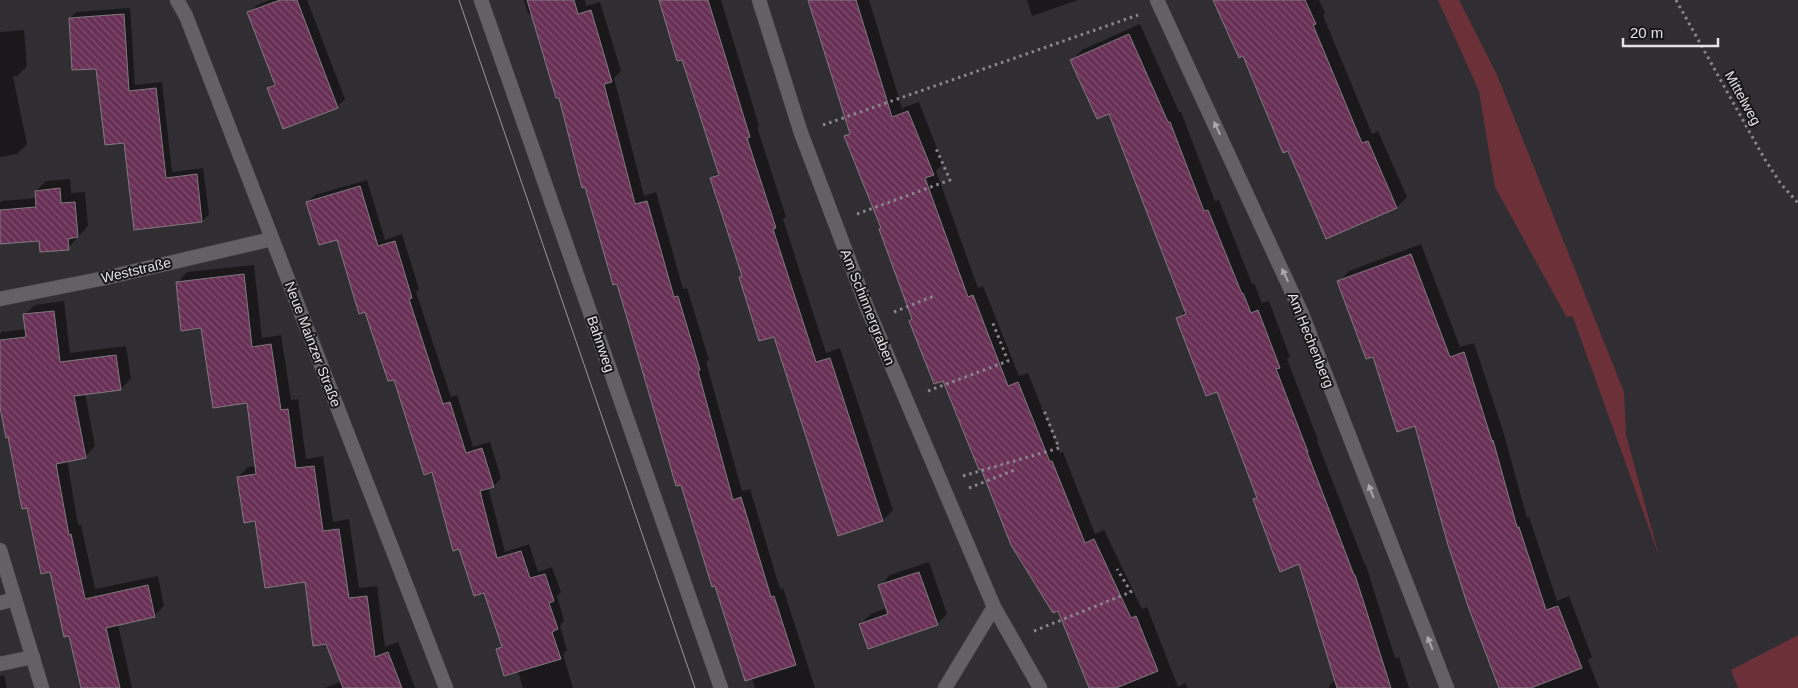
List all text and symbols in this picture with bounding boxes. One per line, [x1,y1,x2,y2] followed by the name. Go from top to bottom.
[1623,15,1718,47] scale bar
[1630,24,1663,41] text: 20 m
[1722,68,1764,128] street label: Mittelweg
[1213,120,1221,135] one-way arrow
[837,247,899,367] street label: Am Schinnergraben
[99,254,173,286] street label: Weststraße
[1280,268,1288,282] one-way arrow
[282,279,344,409] street label: Neue Mainzer Straße
[1285,290,1337,390] street label: Am Hechenberg
[584,314,618,374] street label: Bahnweg
[1367,483,1375,498] one-way arrow
[1426,635,1433,650] one-way arrow

